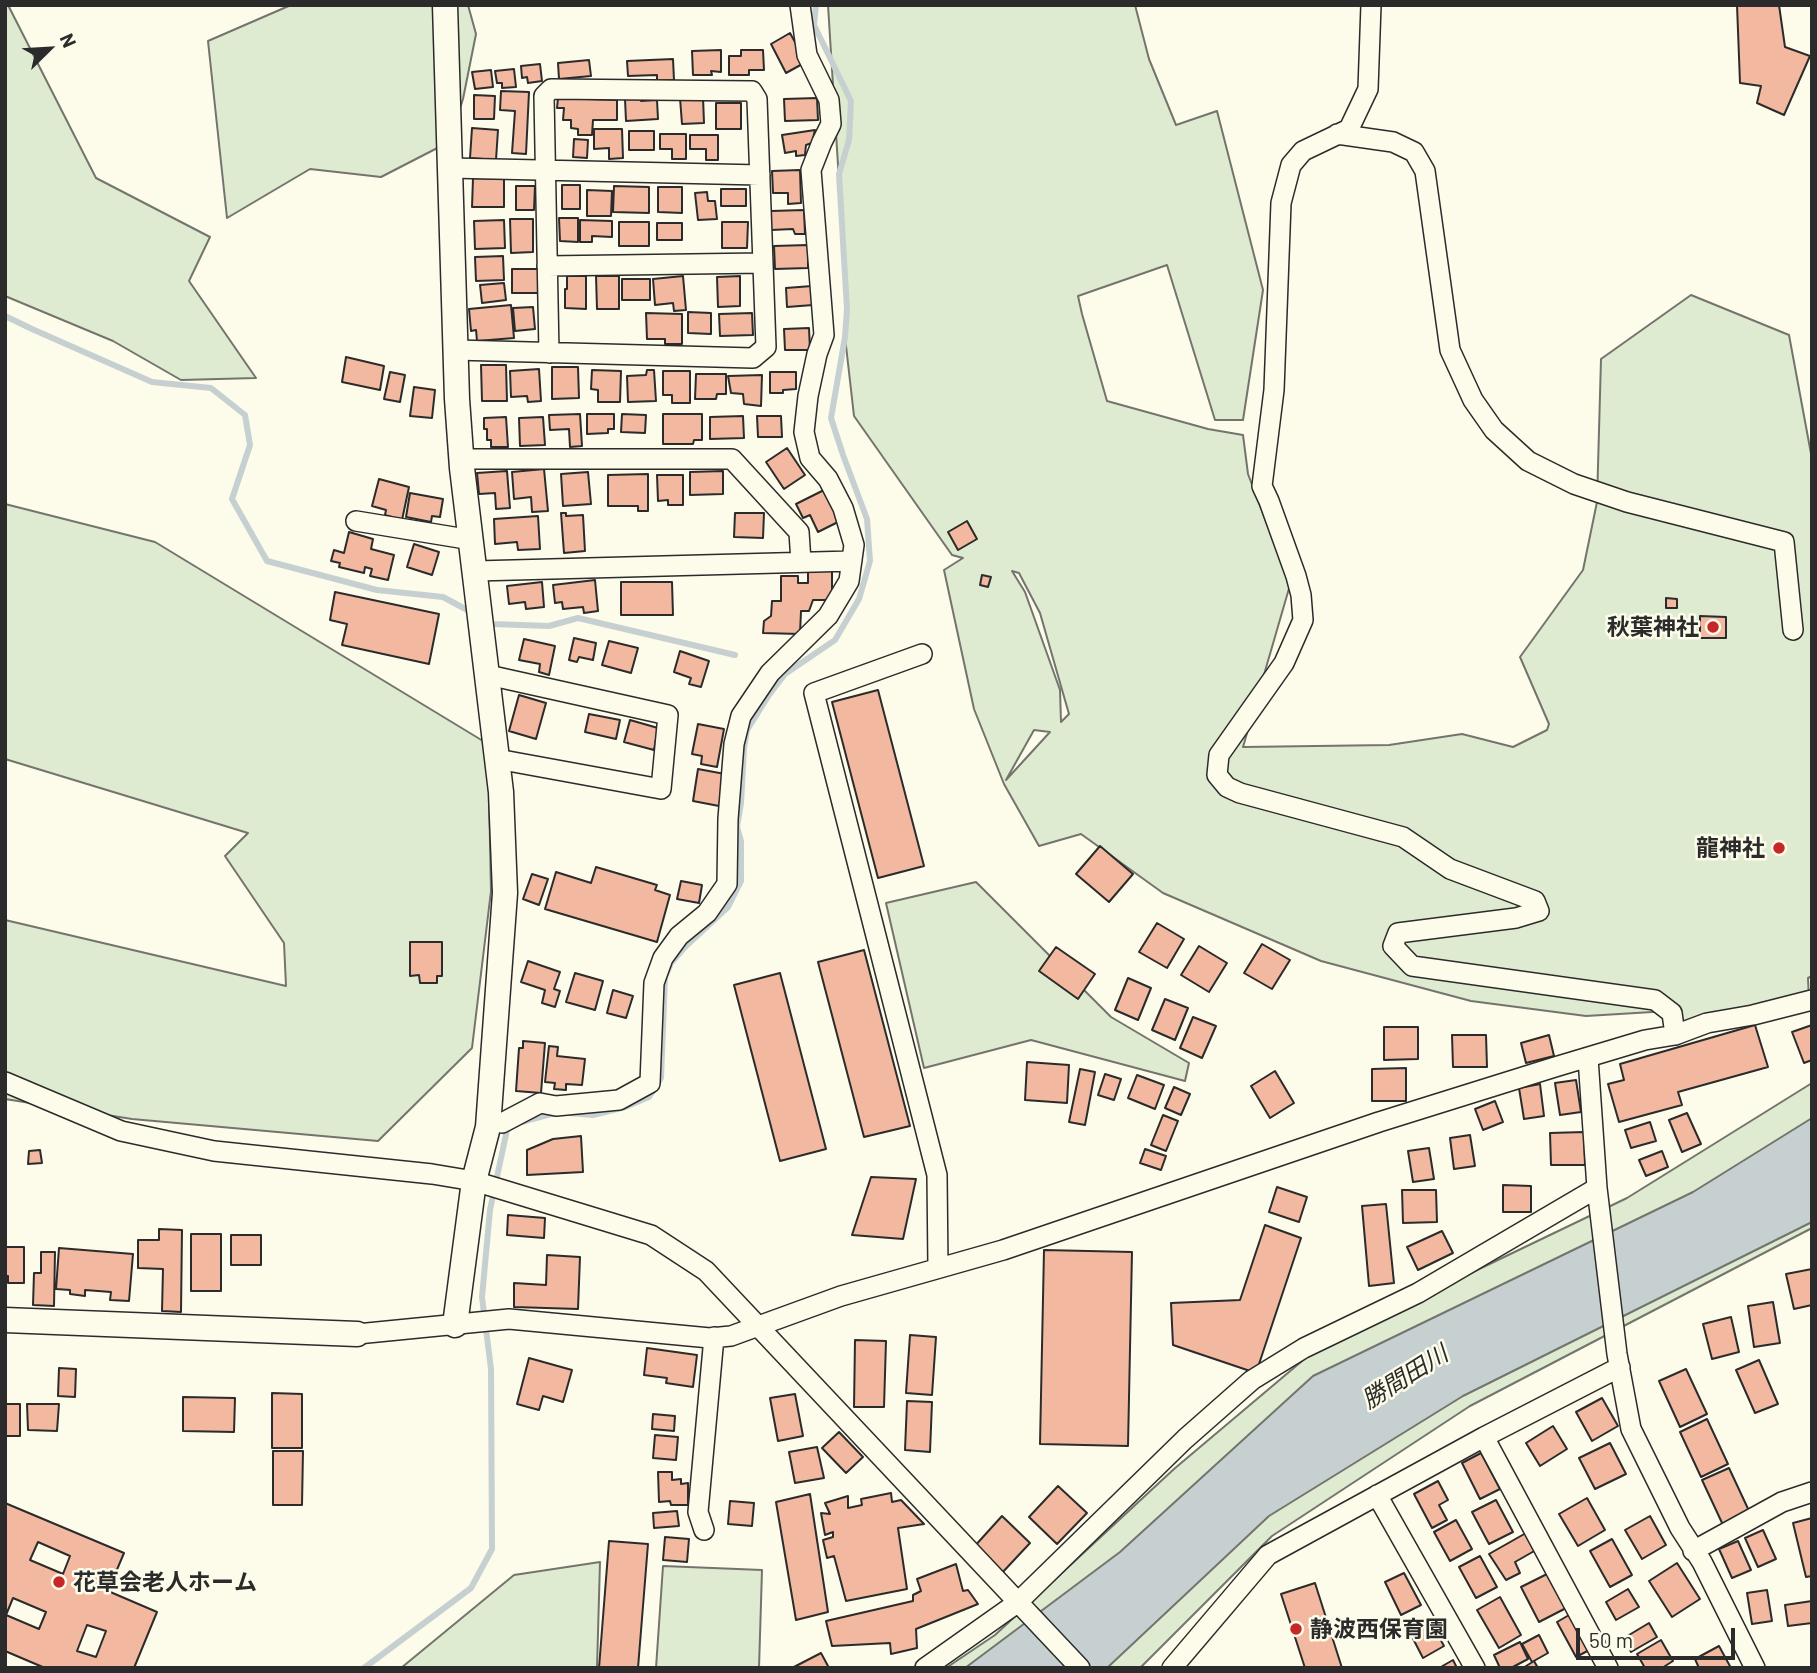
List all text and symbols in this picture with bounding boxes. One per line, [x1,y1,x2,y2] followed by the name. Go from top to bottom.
[14,14,84,84] north arrow
[56,30,82,51] text: N
[1607,613,1699,641] place label: 秋葉神社
[1705,619,1721,635] marker: 秋葉神社
[1696,834,1765,862] place label: 龍神社
[1771,840,1787,856] marker: 龍神社
[1357,1339,1453,1415] water label: 勝間田川
[73,1568,257,1596] place label: 花草会老人ホーム
[51,1574,67,1590] marker: 花草会老人ホーム
[1579,1614,1738,1658] scale bar
[1310,1615,1448,1643] place label: 静波西保育園
[1288,1621,1304,1637] marker: 静波西保育園
[1589,1627,1633,1652] text: 50 m

